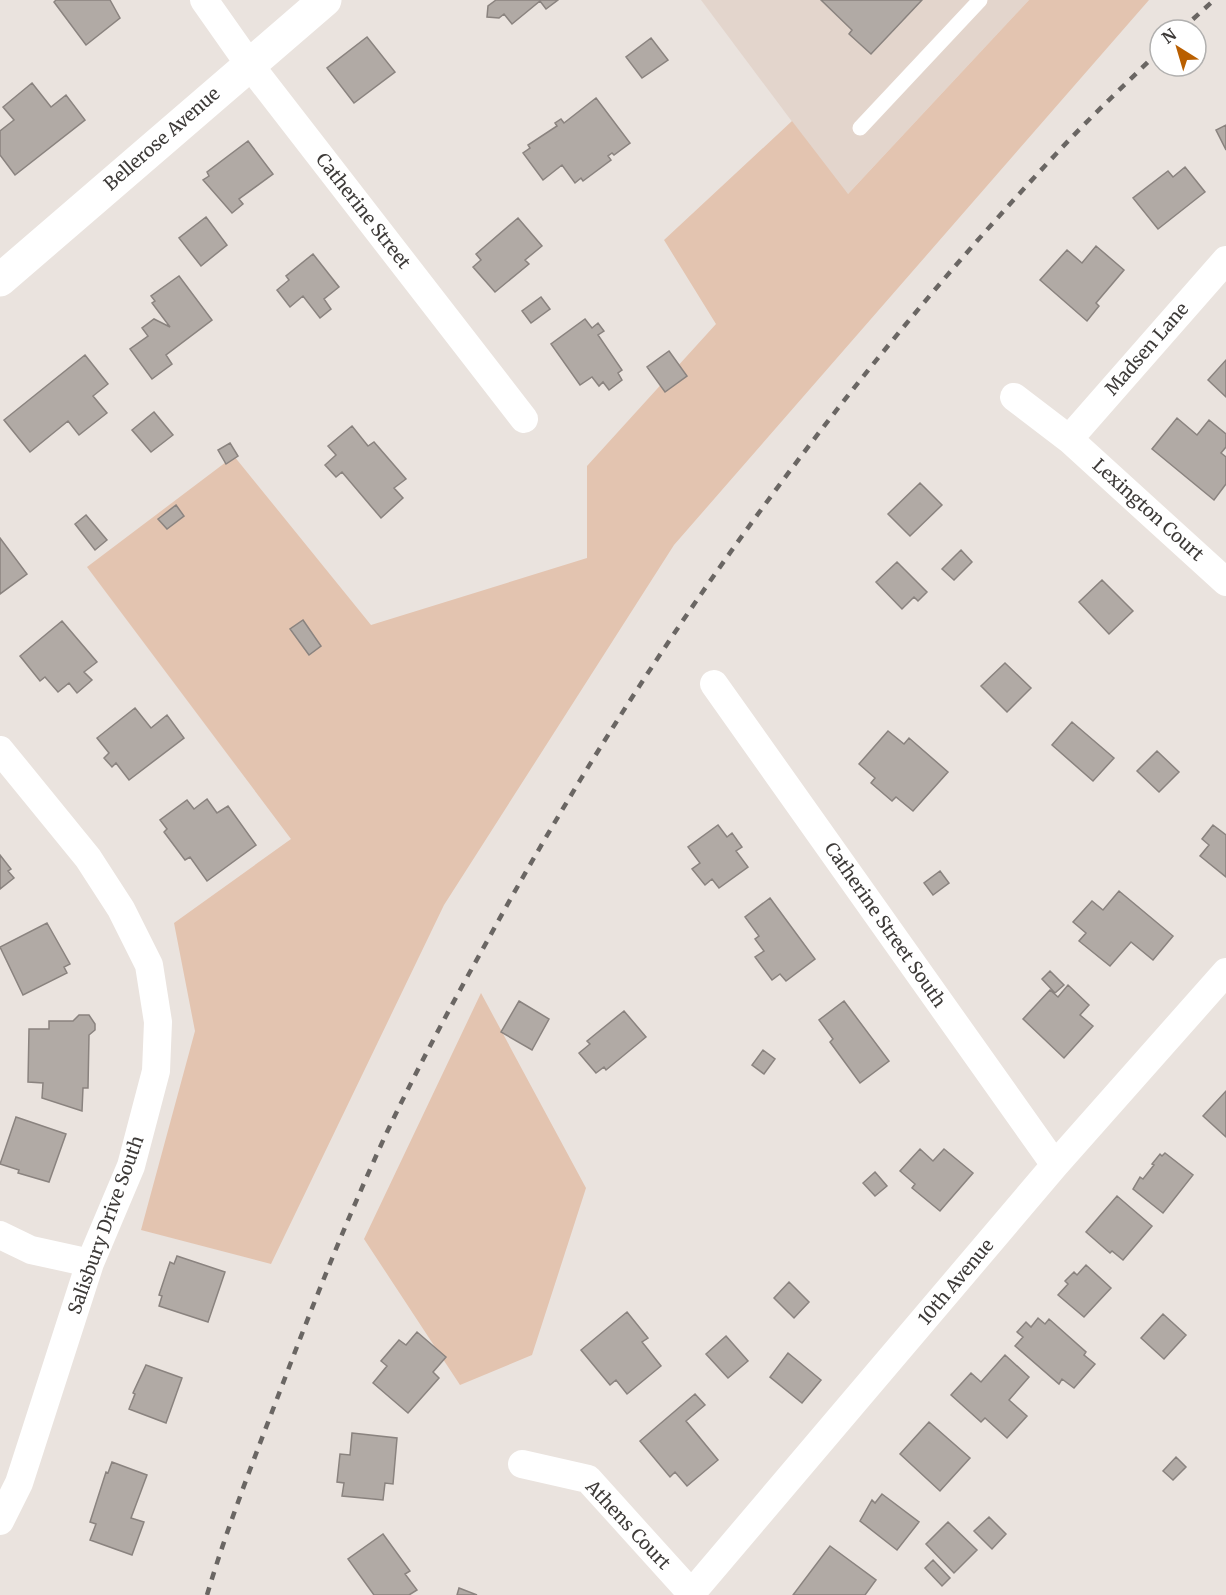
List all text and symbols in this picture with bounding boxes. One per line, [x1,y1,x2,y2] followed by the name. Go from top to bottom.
[1148,18,1208,78] north arrow
[1158,24,1180,48] text: N
[99,82,224,195] street label: Bellerose Avenue
[311,148,416,273] street label: Catherine Street
[1100,297,1193,400] street label: Madsen Lane
[1088,454,1209,566] street label: Lexington Court
[820,838,951,1012] street label: Catherine Street South
[63,1132,149,1317] street label: Salisbury Drive South
[913,1234,998,1329] street label: 10th Avenue
[580,1474,676,1574] street label: Athens Court

